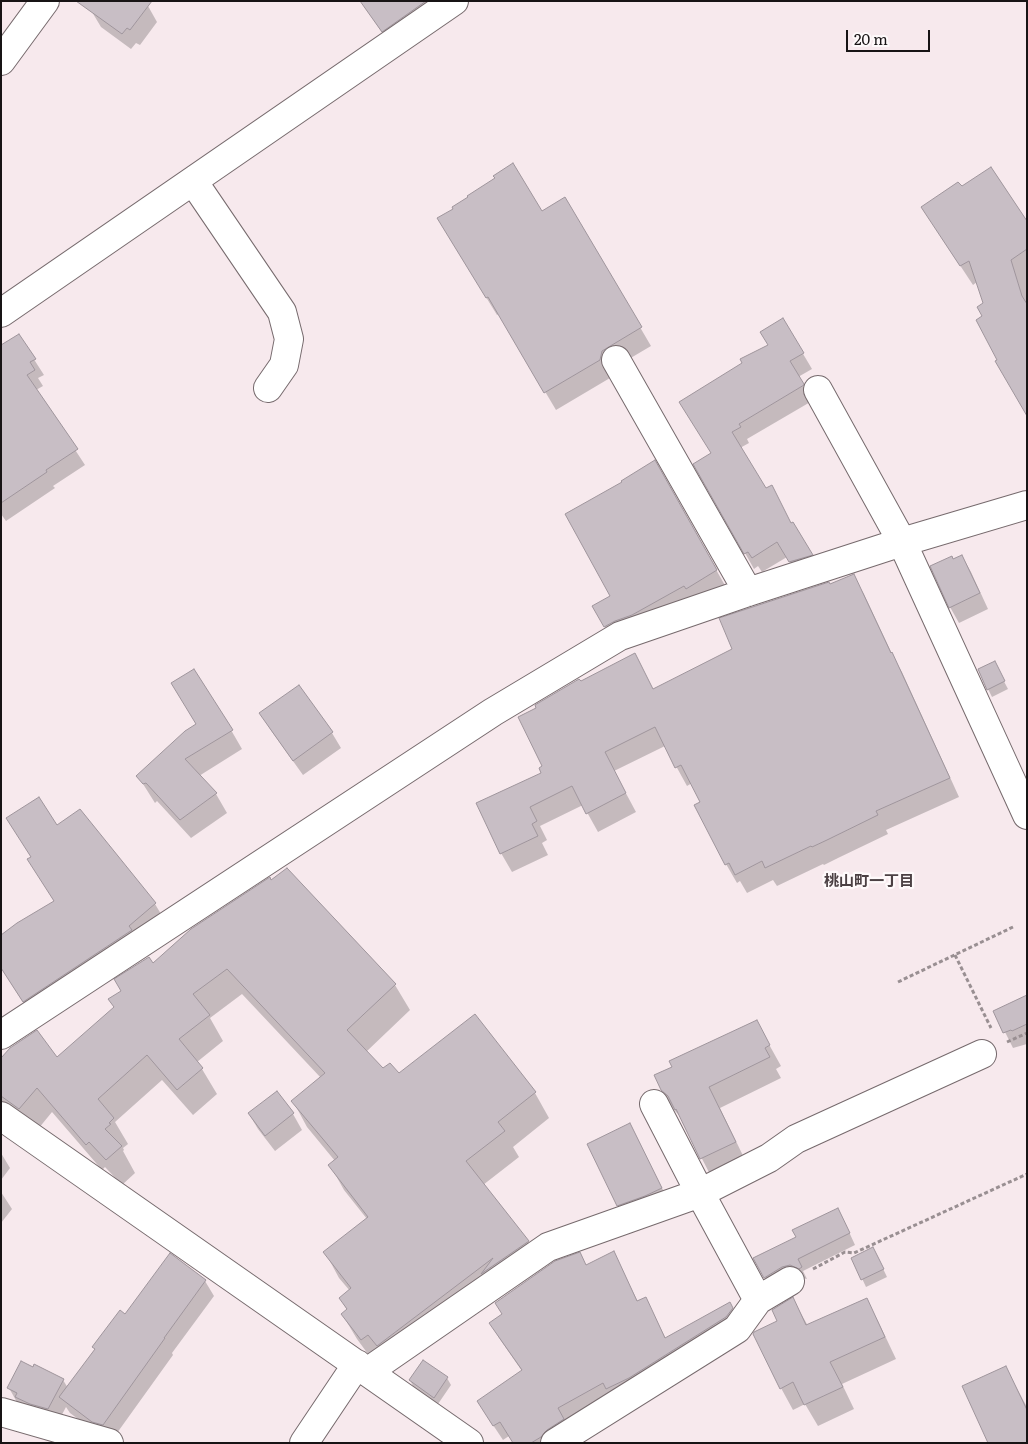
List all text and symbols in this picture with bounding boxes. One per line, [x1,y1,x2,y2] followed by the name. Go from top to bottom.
[848,20,932,52] scale bar
[854,27,888,50] text: 20 m
[824,873,914,891] district label: 桃山町一丁目

